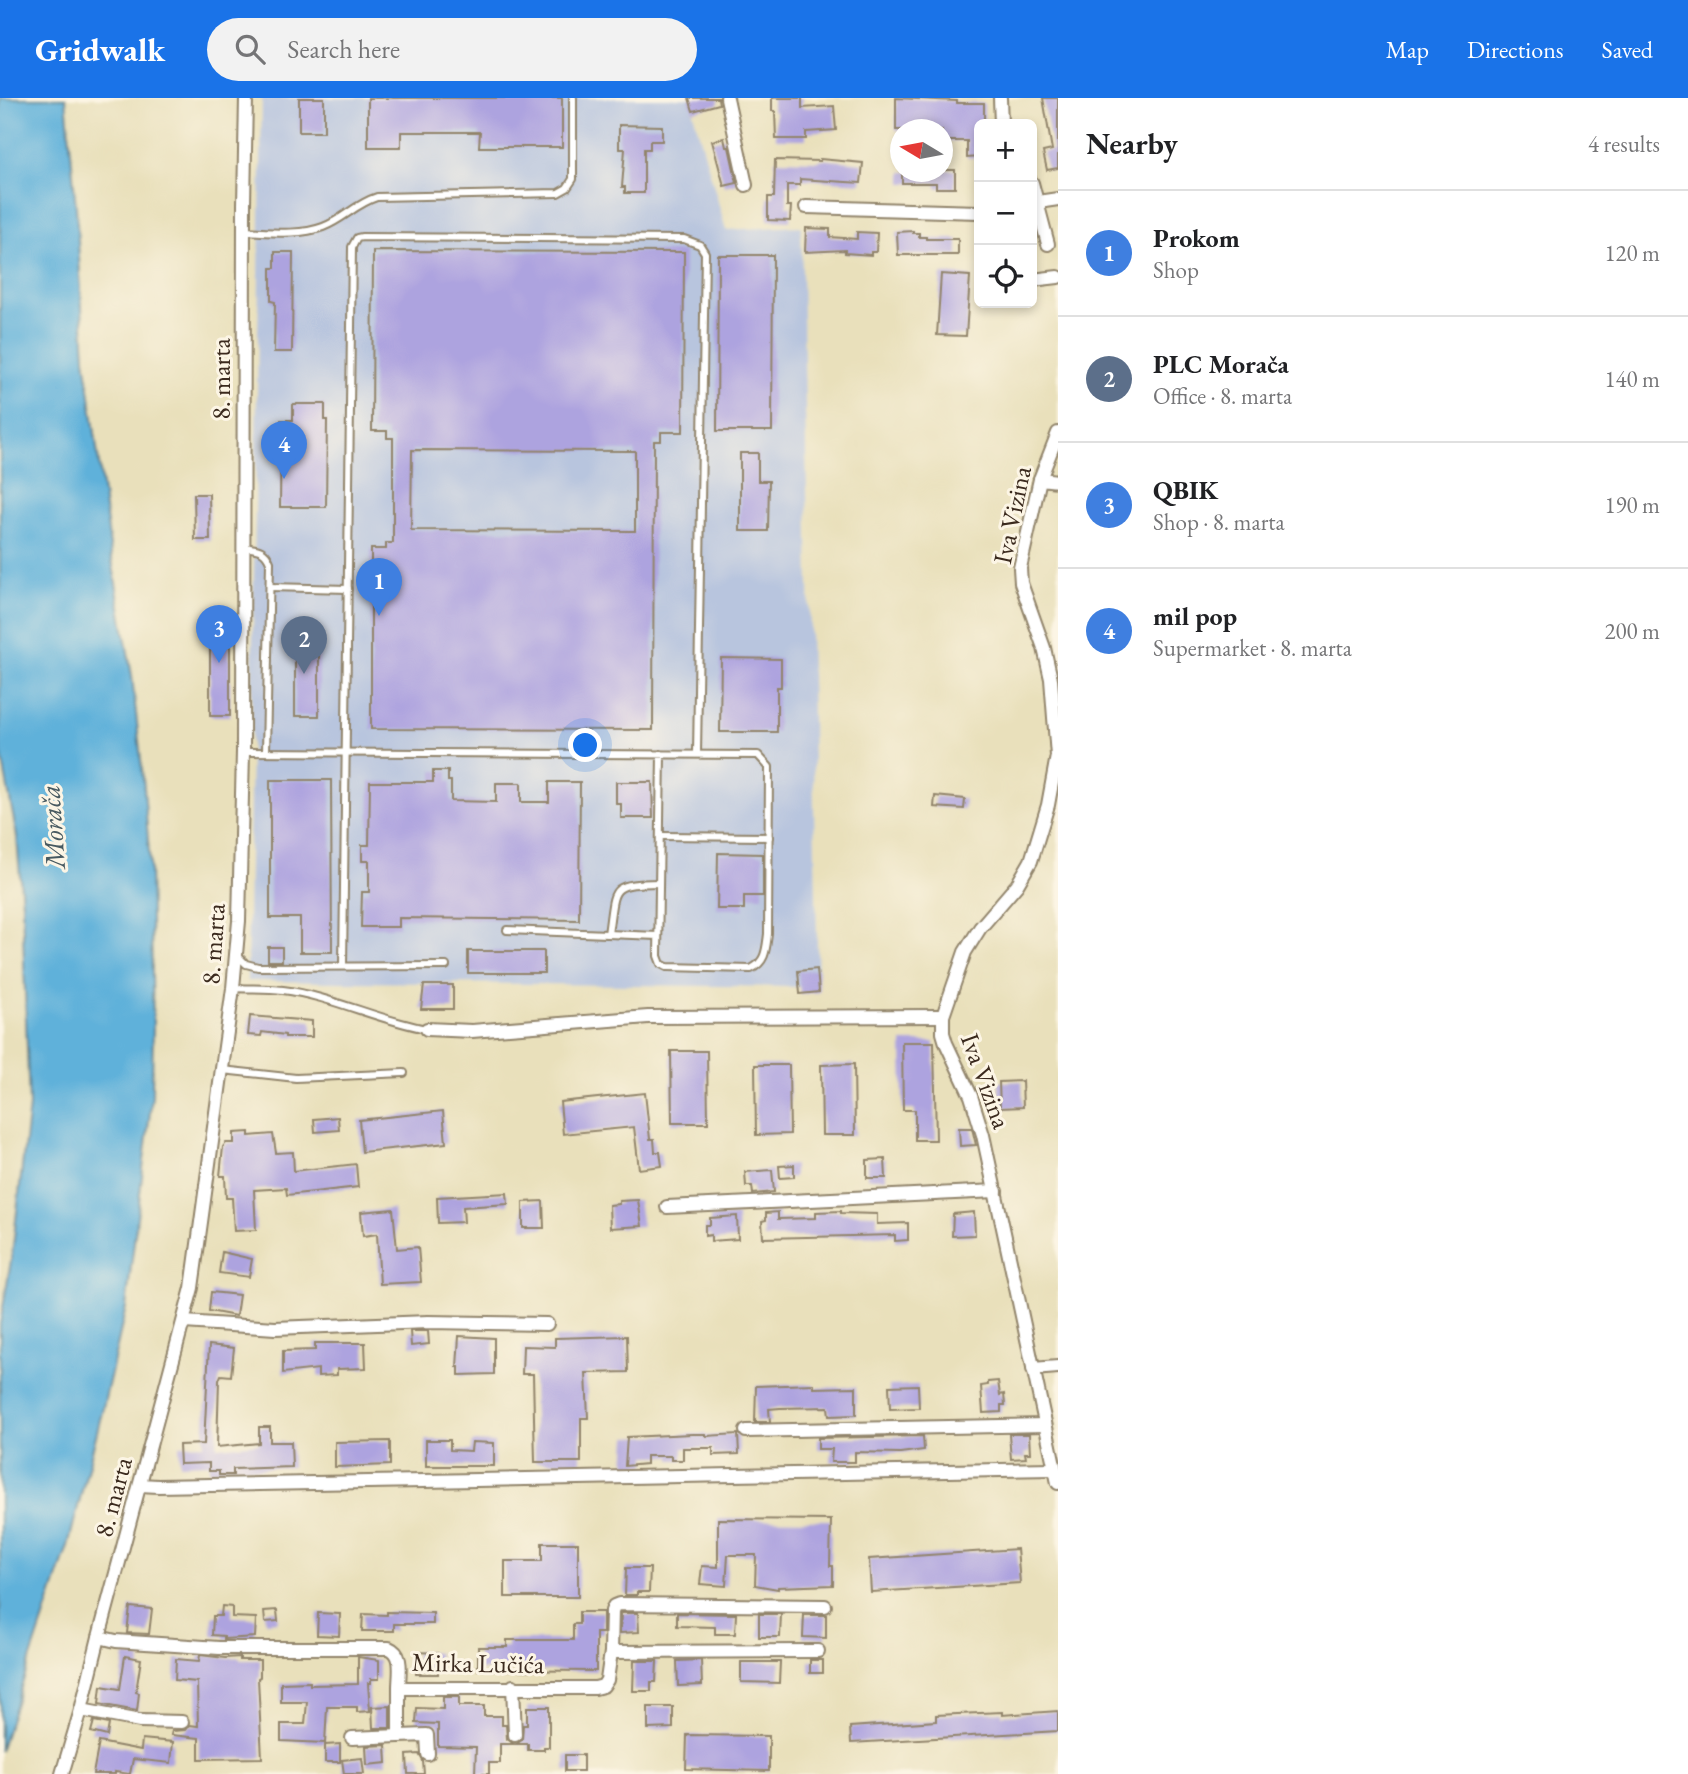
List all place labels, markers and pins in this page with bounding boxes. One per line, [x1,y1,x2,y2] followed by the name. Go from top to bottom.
[261,421,307,479] pin: 4
[356,558,402,616] pin: 1
[196,605,242,663] pin: 3
[281,616,327,674] pin: 2

